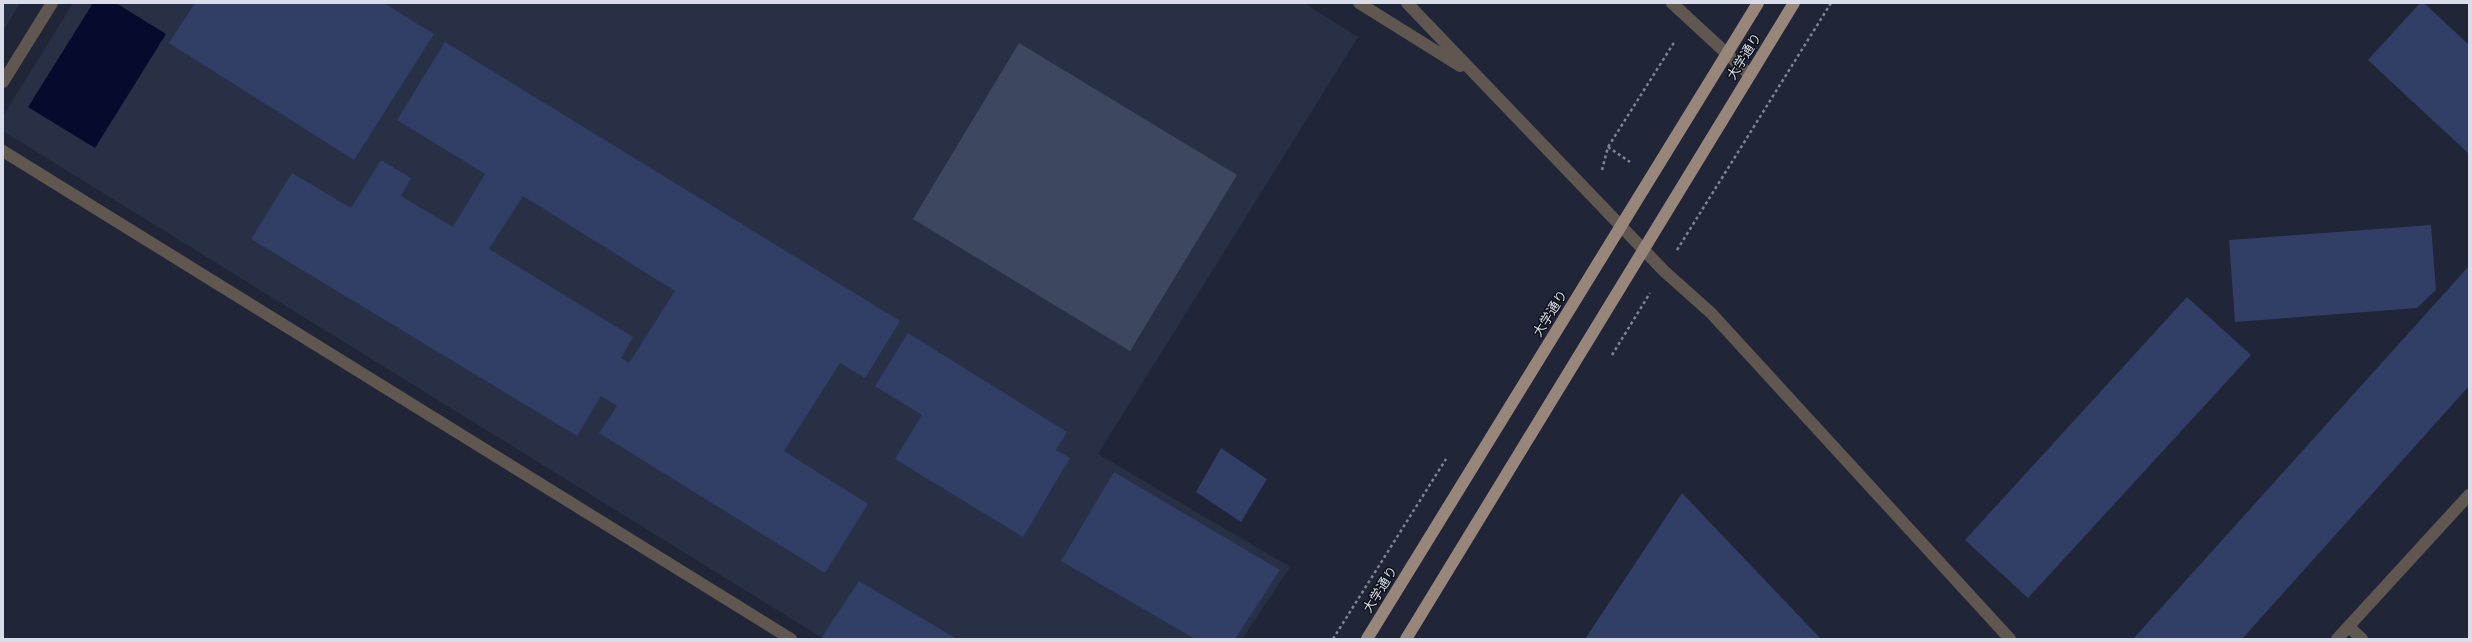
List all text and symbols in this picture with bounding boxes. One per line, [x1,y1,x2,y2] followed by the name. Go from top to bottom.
[1725,31,1765,83] street label: 大学通り
[1531,288,1571,340] street label: 大学通り
[1361,564,1401,616] street label: 大学通り

